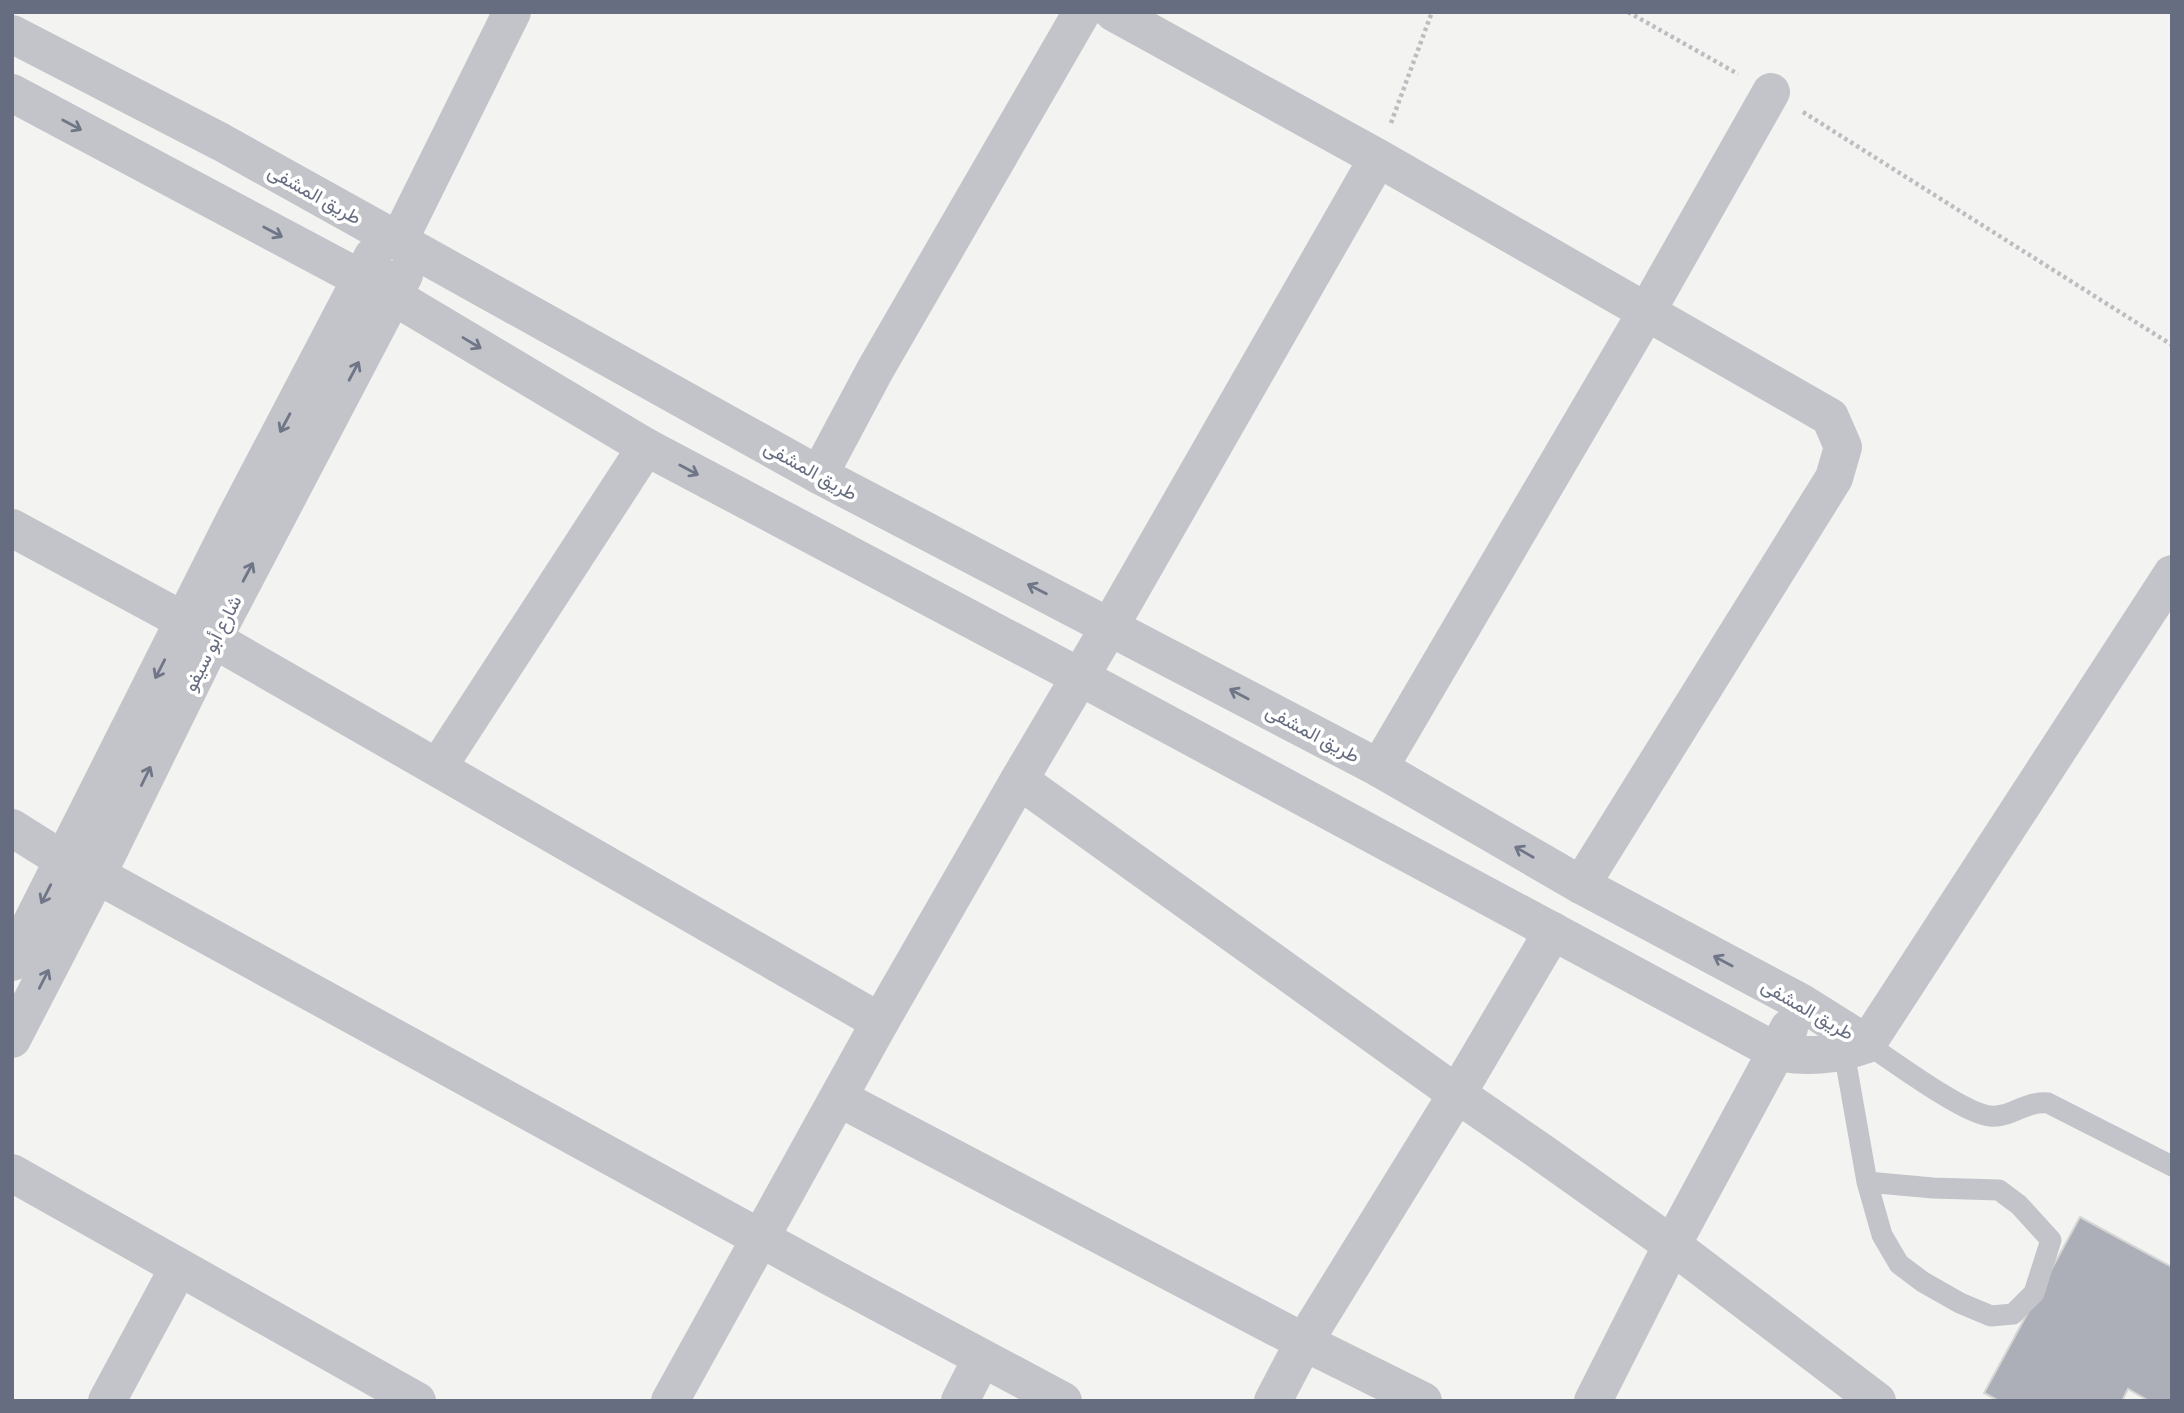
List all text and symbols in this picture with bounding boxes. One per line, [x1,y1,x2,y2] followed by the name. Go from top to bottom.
[62,119,82,133] one-way arrow
[264,159,366,229] street label: طريق المشفى
[262,226,283,240] one-way arrow
[461,337,481,351] one-way arrow
[347,361,361,382] one-way arrow
[278,412,291,433] one-way arrow
[760,435,862,505] street label: طريق المشفى
[679,463,699,477] one-way arrow
[242,562,256,583] one-way arrow
[1028,581,1048,595] one-way arrow
[178,591,247,695] street label: شارع أبو سيفو
[152,658,166,679] one-way arrow
[1229,687,1250,700] one-way arrow
[1262,698,1364,768] street label: طريق المشفى
[140,766,154,787] one-way arrow
[1514,845,1534,859] one-way arrow
[39,883,53,904] one-way arrow
[1713,954,1734,967] one-way arrow
[37,969,51,989] one-way arrow
[1757,973,1859,1045] street label: طريق المشفى

